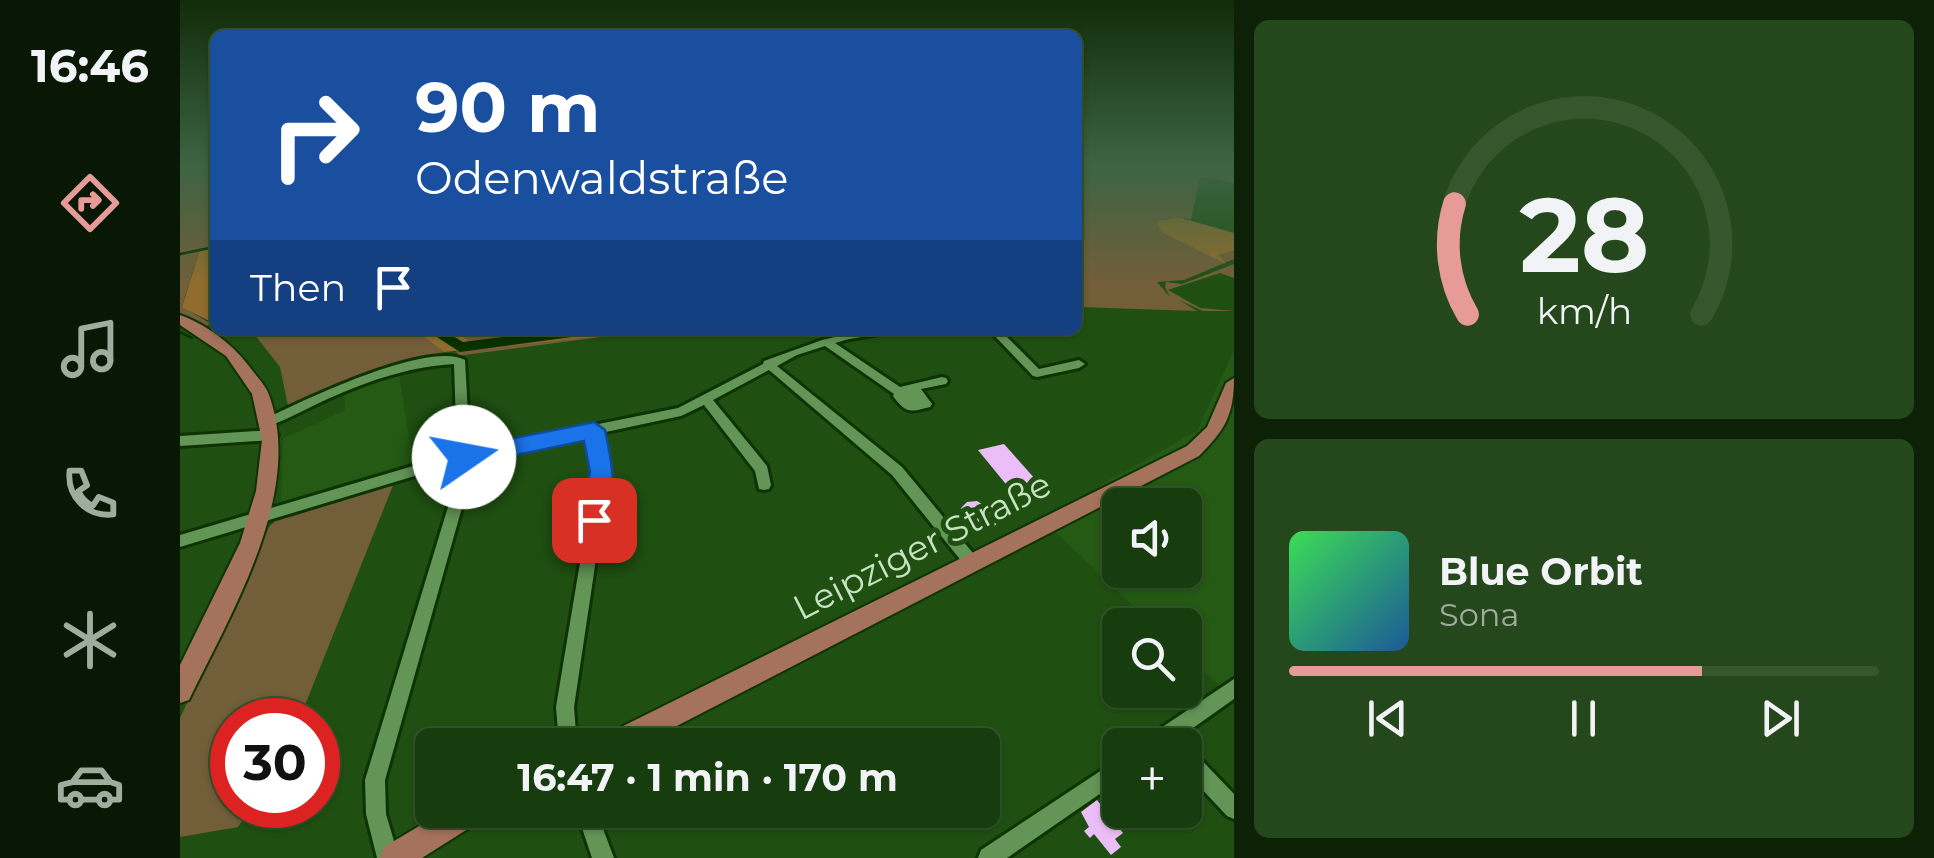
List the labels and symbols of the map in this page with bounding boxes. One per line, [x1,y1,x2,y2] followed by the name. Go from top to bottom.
[412,405,516,509] position arrow
[786,462,1058,629] street label: Leipziger Straße
[552,478,637,563] pin
[210,698,340,828] speed limit sign: 30

